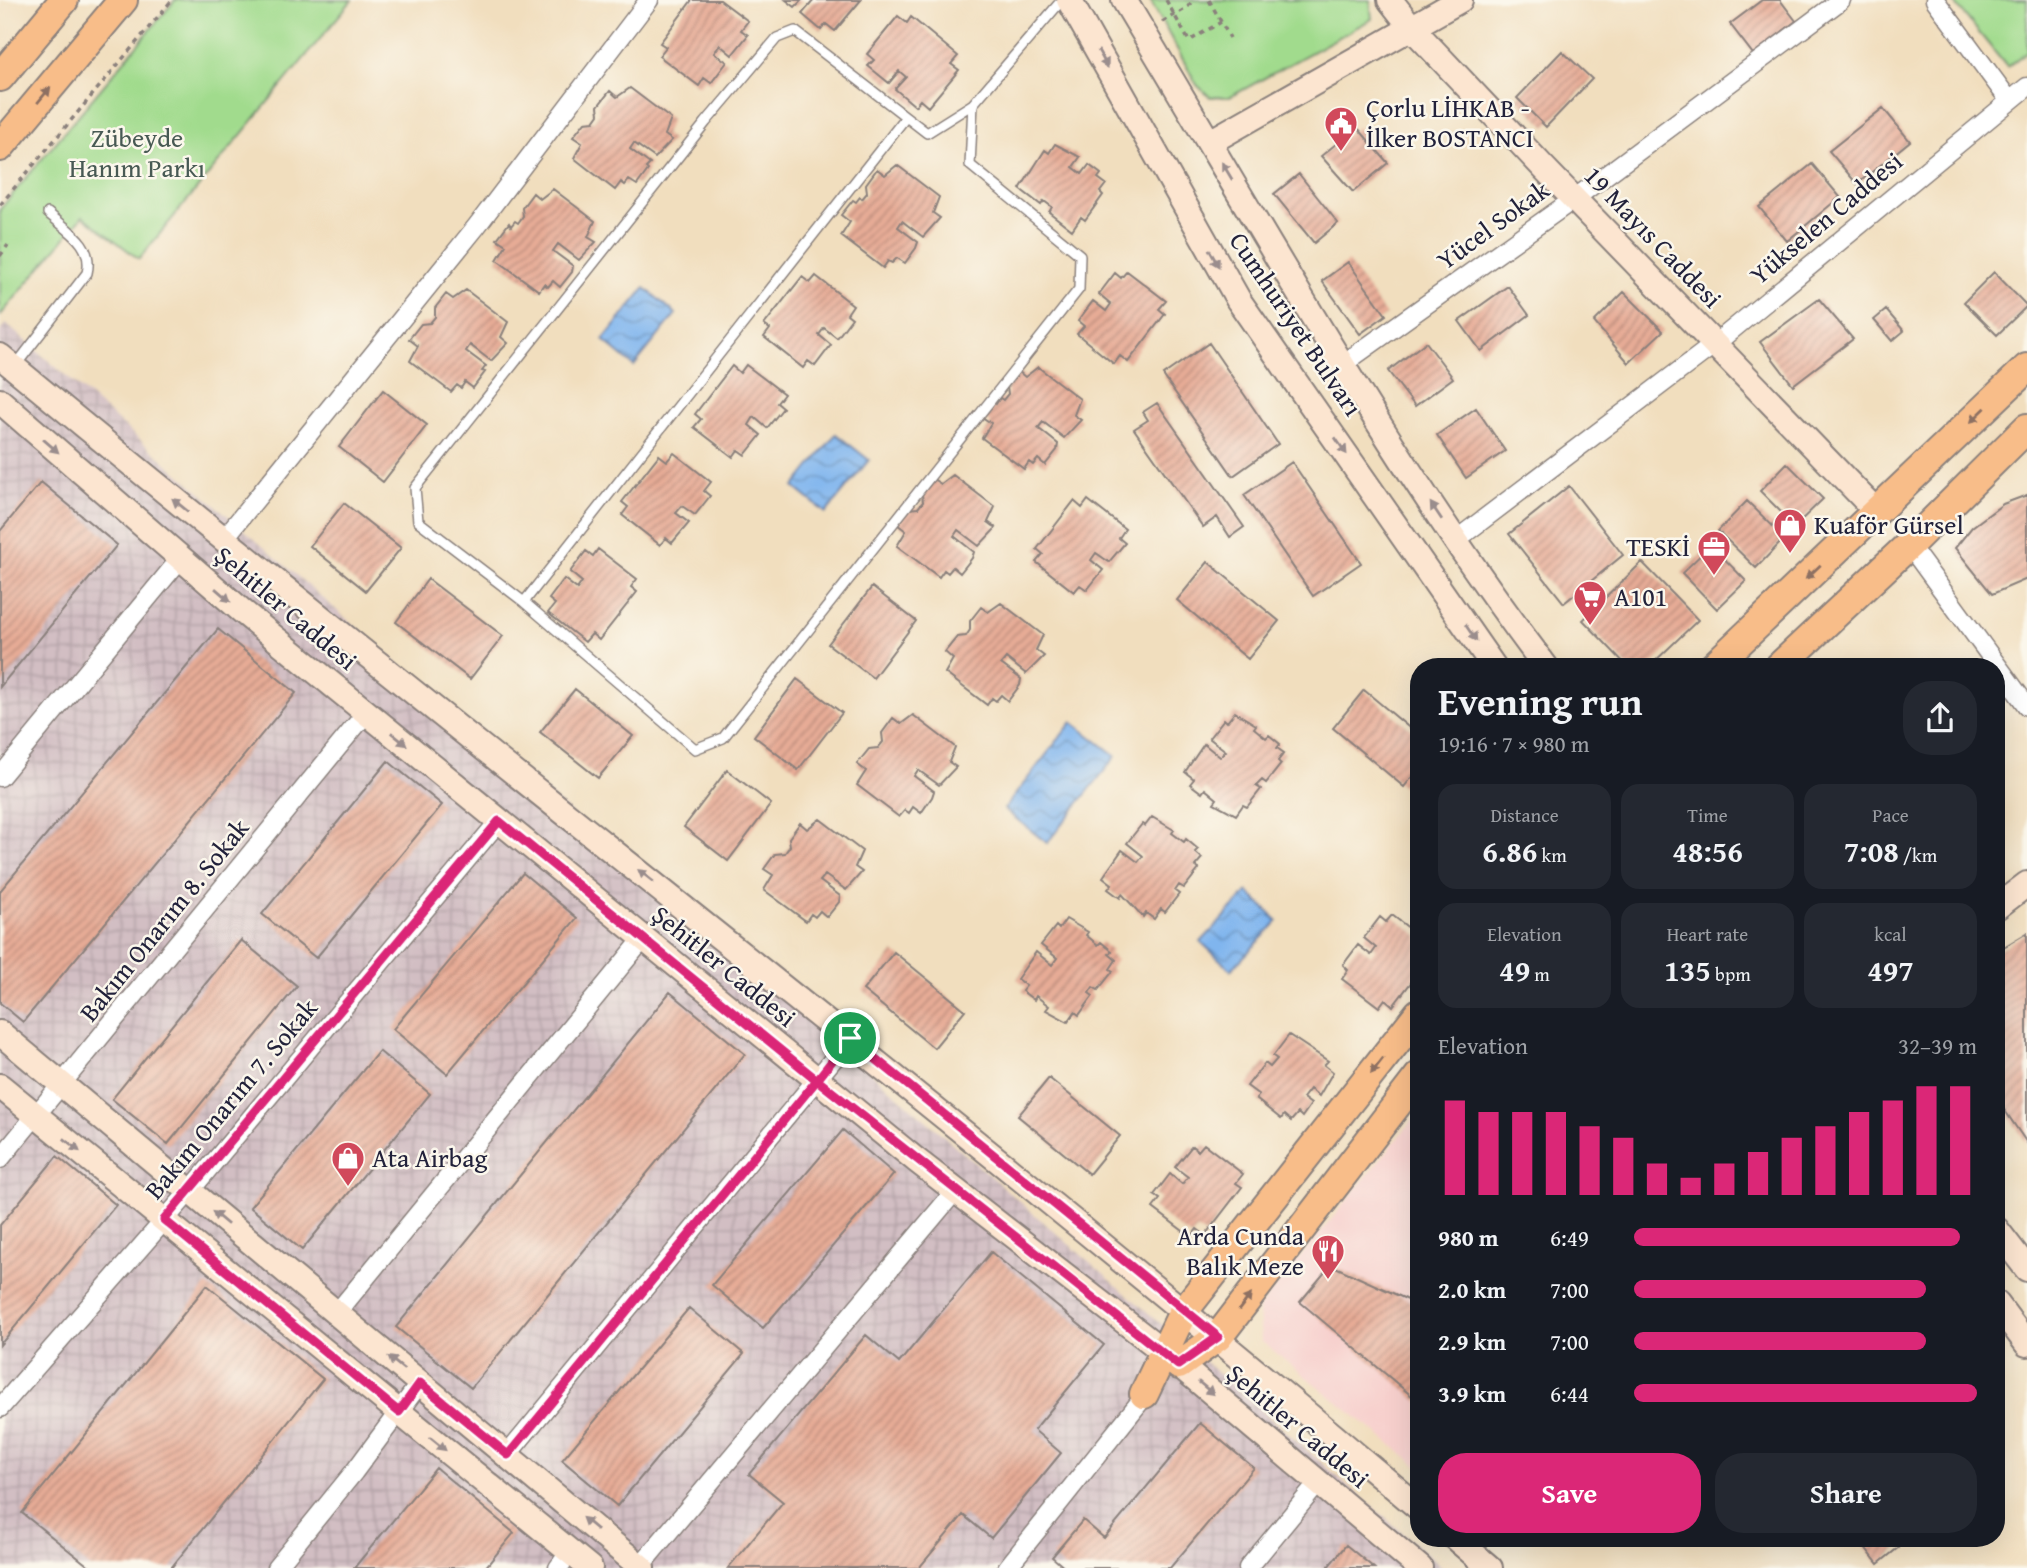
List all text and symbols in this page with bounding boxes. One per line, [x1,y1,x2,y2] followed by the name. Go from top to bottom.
[1097,49,1109,69] one-way arrow
[36,86,52,104] one-way arrow
[1366,88,1534,157] place label: Çorlu LİHKAB - İlker BOSTANCI
[1322,104,1360,153] public building icon: Çorlu LİHKAB - İlker BOSTANCI
[69,118,205,187] park label: Zübeyde Hanım Parkı
[1741,142,1911,293] street label: Yükselen Caddesi
[1575,157,1732,317] street label: 19 Mayıs Caddesi
[1221,162,1233,181] one-way arrow
[1428,170,1558,279] street label: Yücel Sokak
[1220,224,1373,424] street label: Cumhuriyet Bulvarı
[1208,248,1220,267] one-way arrow
[1970,407,1987,423] one-way arrow
[1334,437,1348,455] one-way arrow
[43,438,60,453] one-way arrow
[172,498,189,513] one-way arrow
[1429,502,1443,520] one-way arrow
[1814,505,1964,544] place label: Kuaför Gürsel
[1771,506,1809,555] shop icon: Kuaför Gürsel
[1626,527,1690,566] place label: TESKİ
[1695,528,1733,577] office icon: TESKİ
[206,536,366,679] street label: Şehitler Caddesi
[1805,564,1822,581] one-way arrow
[1614,577,1667,616] place label: A101
[1571,578,1609,627] supermarket icon: A101
[214,587,232,603] one-way arrow
[1464,624,1478,642] one-way arrow
[1438,673,1642,729] text: Evening run
[1903,681,1977,755] button: share
[1438,727,1590,760] text: 19:16 · 7 × 980 m
[389,732,407,747] one-way arrow
[1490,801,1559,829] text: Distance
[1687,801,1728,829] text: Time
[1872,801,1909,829] text: Pace
[69,809,258,1030] street label: Bakım Onarım 8. Sokak
[1482,829,1537,873] text: 6.86
[1672,829,1743,873] text: 48:56
[1844,829,1899,873] text: 7:08
[1537,841,1567,869] text: km
[1899,841,1937,869] text: /km
[637,869,654,884] one-way arrow
[644,895,805,1036] street label: Şehitler Caddesi
[1487,920,1562,948] text: Elevation
[1667,920,1748,948] text: Heart rate
[1874,920,1907,948] text: kcal
[1499,948,1530,992] text: 49
[1664,948,1711,992] text: 135
[1867,948,1914,992] text: 497
[1530,960,1550,988] text: m
[1711,960,1751,988] text: bpm
[135,989,327,1207] street label: Bakım Onarım 7. Sokak
[820,1008,880,1068] pin
[831,1019,869,1057] icon: arrive
[1438,1029,1528,1062] text: Elevation
[1898,1029,1977,1062] text: 32–39 m
[1370,1058,1385,1075] one-way arrow
[62,1137,80,1152] one-way arrow
[372,1138,487,1177] place label: Ata Airbag
[329,1139,367,1188] shop icon: Ata Airbag
[212,1211,230,1226] one-way arrow
[1177,1216,1305,1285] place label: Arda Cunda Balık Meze
[1438,1221,1499,1254] text: 980 m
[1550,1221,1589,1254] text: 6:49
[1309,1232,1347,1281] restaurant icon: Arda Cunda Balık Meze
[1438,1273,1506,1306] text: 2.0 km
[1550,1273,1589,1306] text: 7:00
[1238,1293,1252,1311] one-way arrow
[1438,1325,1506,1358] text: 2.9 km
[1550,1325,1589,1358] text: 7:00
[1218,1354,1378,1497] street label: Şehitler Caddesi
[387,1356,404,1371] one-way arrow
[1438,1377,1506,1410] text: 3.9 km
[1550,1377,1589,1410] text: 6:44
[1198,1380,1215,1395] one-way arrow
[428,1436,446,1451] one-way arrow
[1438,1453,1701,1533] button: Save
[1715,1453,1977,1533] button: Share
[581,1517,598,1532] one-way arrow

